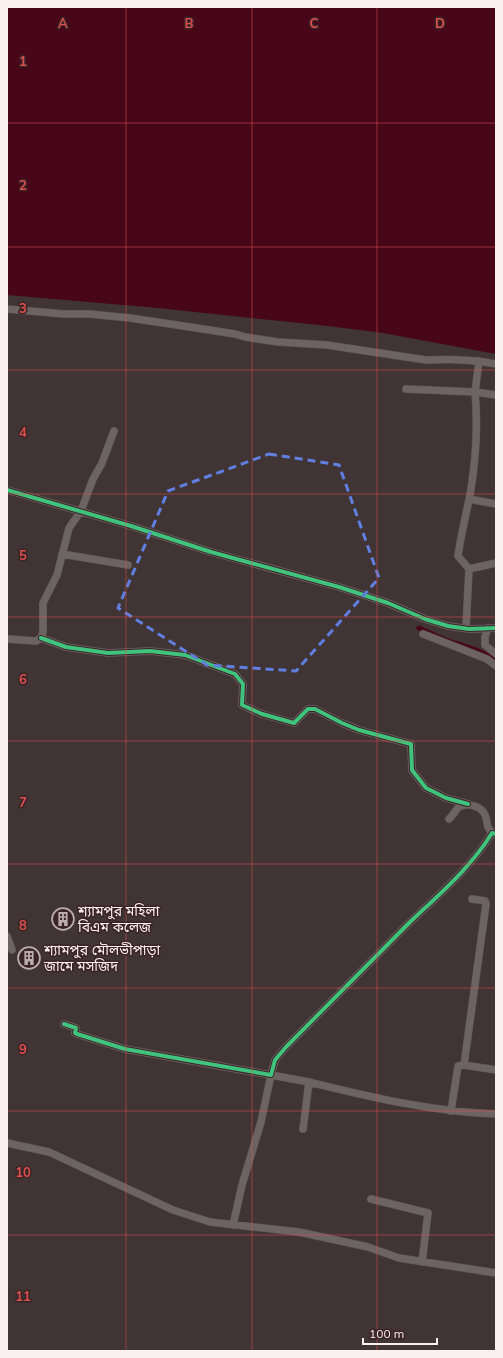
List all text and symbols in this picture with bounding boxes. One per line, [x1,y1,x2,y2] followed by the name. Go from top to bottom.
[58,15,68,31] text: A
[185,15,194,31] text: B
[310,15,319,31] text: C
[435,15,445,31] text: D
[19,53,27,69] text: 1
[19,177,27,193] text: 2
[19,300,27,316] text: 3
[19,424,27,440] text: 4
[19,547,27,563] text: 5
[19,671,27,687] text: 6
[19,794,27,810] text: 7
[77,902,160,936] place label: শ্যামপুর মহিলা বিএম কলেজ
[50,906,76,932] building icon: শ্যামপুর মহিলা বিএম কলেজ
[19,917,27,933] text: 8
[43,941,160,975] place label: শ্যামপুর মৌলভীপাড়া জামে মসজিদ
[16,945,42,971] building icon: শ্যামপুর মৌলভীপাড়া জামে মসজিদ
[19,1041,27,1057] text: 9
[15,1164,31,1180] text: 10
[15,1288,31,1304] text: 11
[363,1320,437,1346] scale bar
[369,1326,404,1341] text: 100 m

